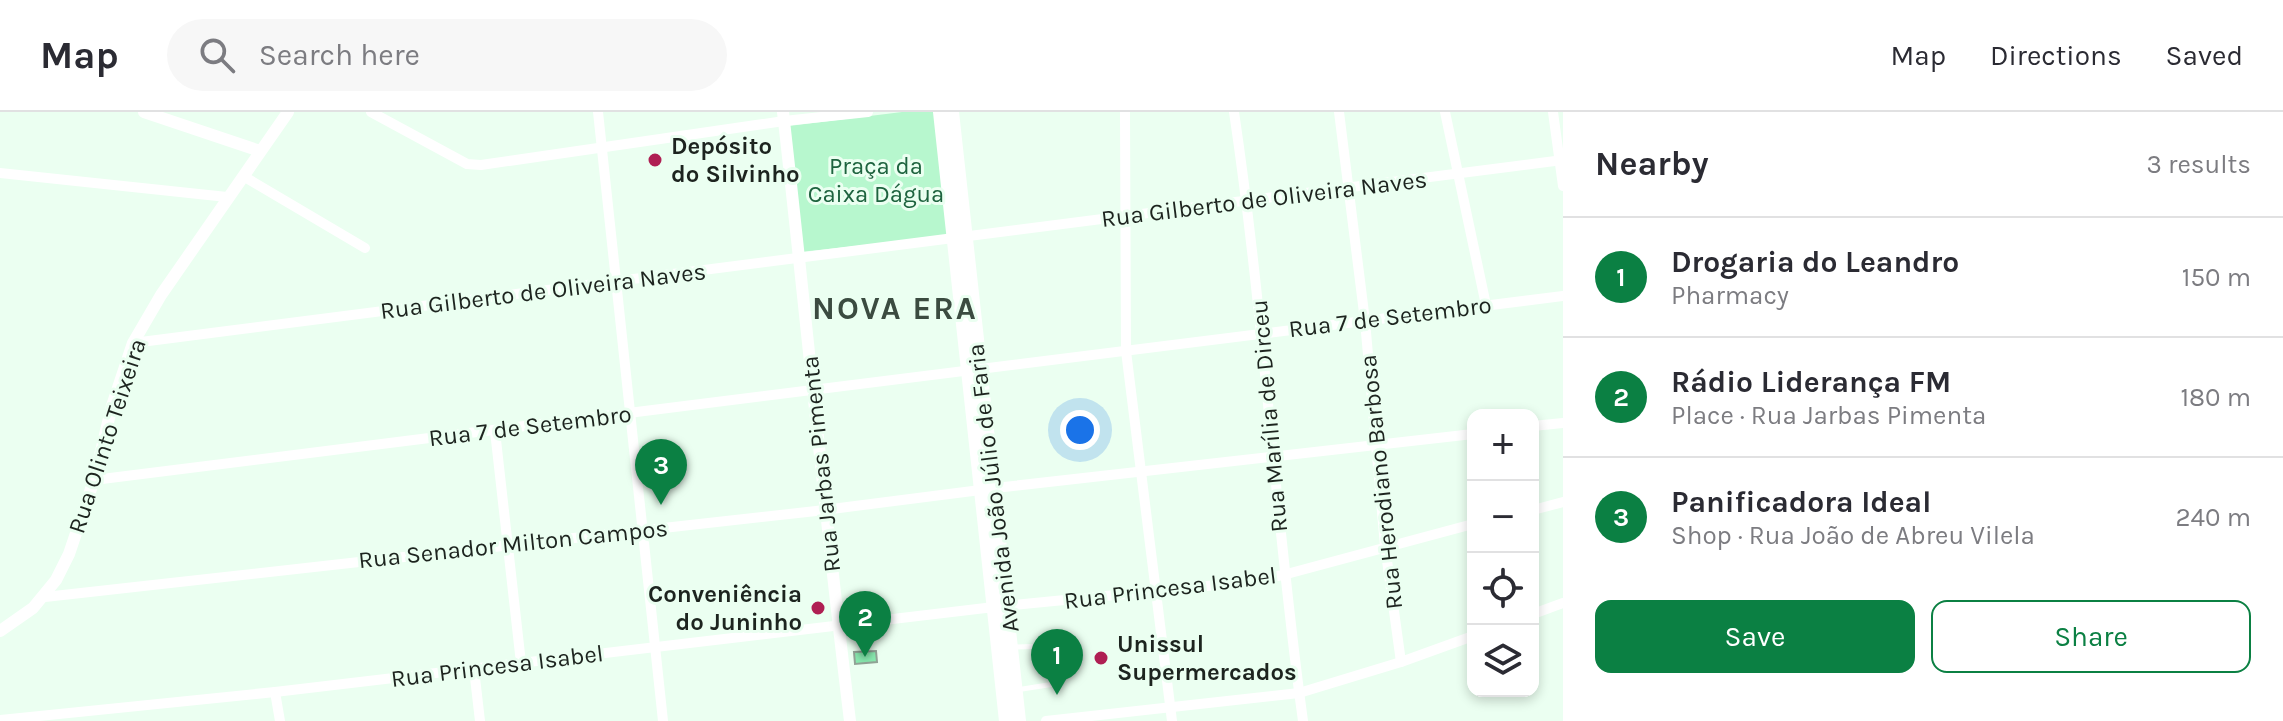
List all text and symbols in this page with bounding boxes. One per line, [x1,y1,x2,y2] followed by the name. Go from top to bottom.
[167,19,727,91] search box
[40,33,119,78] text: Map
[195,33,239,77] icon: search
[259,37,420,73] text: Search here
[1891,39,1946,72] text: Map
[1990,39,2122,72] text: Directions
[2166,39,2243,72] text: Saved
[671,132,800,188] place label: Depósito do Silvinho
[1595,144,1709,184] text: Nearby
[2147,149,2251,180] text: 3 results
[646,151,664,169] marker: Depósito do Silvinho
[808,152,944,208] park label: Praça da Caixa Dágua
[1100,165,1428,233] street label: Rua Gilberto de Oliveira Naves
[1671,244,1959,280] text: Drogaria do Leandro
[379,257,707,325] street label: Rua Gilberto de Oliveira Naves
[1616,262,1626,293] text: 1
[2182,262,2251,293] text: 150 m
[1671,280,1789,311] text: Pharmacy
[812,290,978,327] district label: NOVA ERA
[1287,291,1493,343] street label: Rua 7 de Setembro
[1245,298,1293,534] street label: Rua Marília de Dirceu
[62,335,152,537] street label: Rua Olinto Teixeira
[961,342,1025,634] street label: Avenida João Júlio de Faria
[1354,353,1408,611] street label: Rua Herodiano Barbosa
[796,354,846,574] street label: Rua Jarbas Pimenta
[1671,364,1951,400] text: Rádio Liderança FM
[1613,382,1629,413] text: 2
[2181,382,2251,413] text: 180 m
[427,400,633,452] street label: Rua 7 de Setembro
[1671,400,1986,431] text: Place · Rua Jarbas Pimenta
[1467,409,1539,697] map controls
[1467,409,1539,481] button: +
[1060,410,1100,450] your location
[635,439,687,505] pin: 3
[1467,481,1539,553] button: −
[1671,484,1931,520] text: Panificadora Ideal
[1613,502,1629,533] text: 3
[2175,502,2251,533] text: 240 m
[357,514,669,574] street label: Rua Senador Milton Campos
[1671,520,2035,551] text: Shop · Rua João de Abreu Vilela
[1467,553,1539,625] button: locate
[1062,561,1278,615] street label: Rua Princesa Isabel
[648,580,802,636] place label: Conveniência do Juninho
[839,591,891,657] pin: 2
[809,599,827,617] marker: Conveniência do Juninho
[1595,600,1915,673] button: Save
[1931,600,2251,673] button: Share
[1467,625,1539,697] button: layers
[1031,629,1083,695] pin: 1
[1117,630,1297,686] place label: Unissul Supermercados
[389,639,605,693] street label: Rua Princesa Isabel
[1092,649,1110,667] marker: Unissul Supermercados

